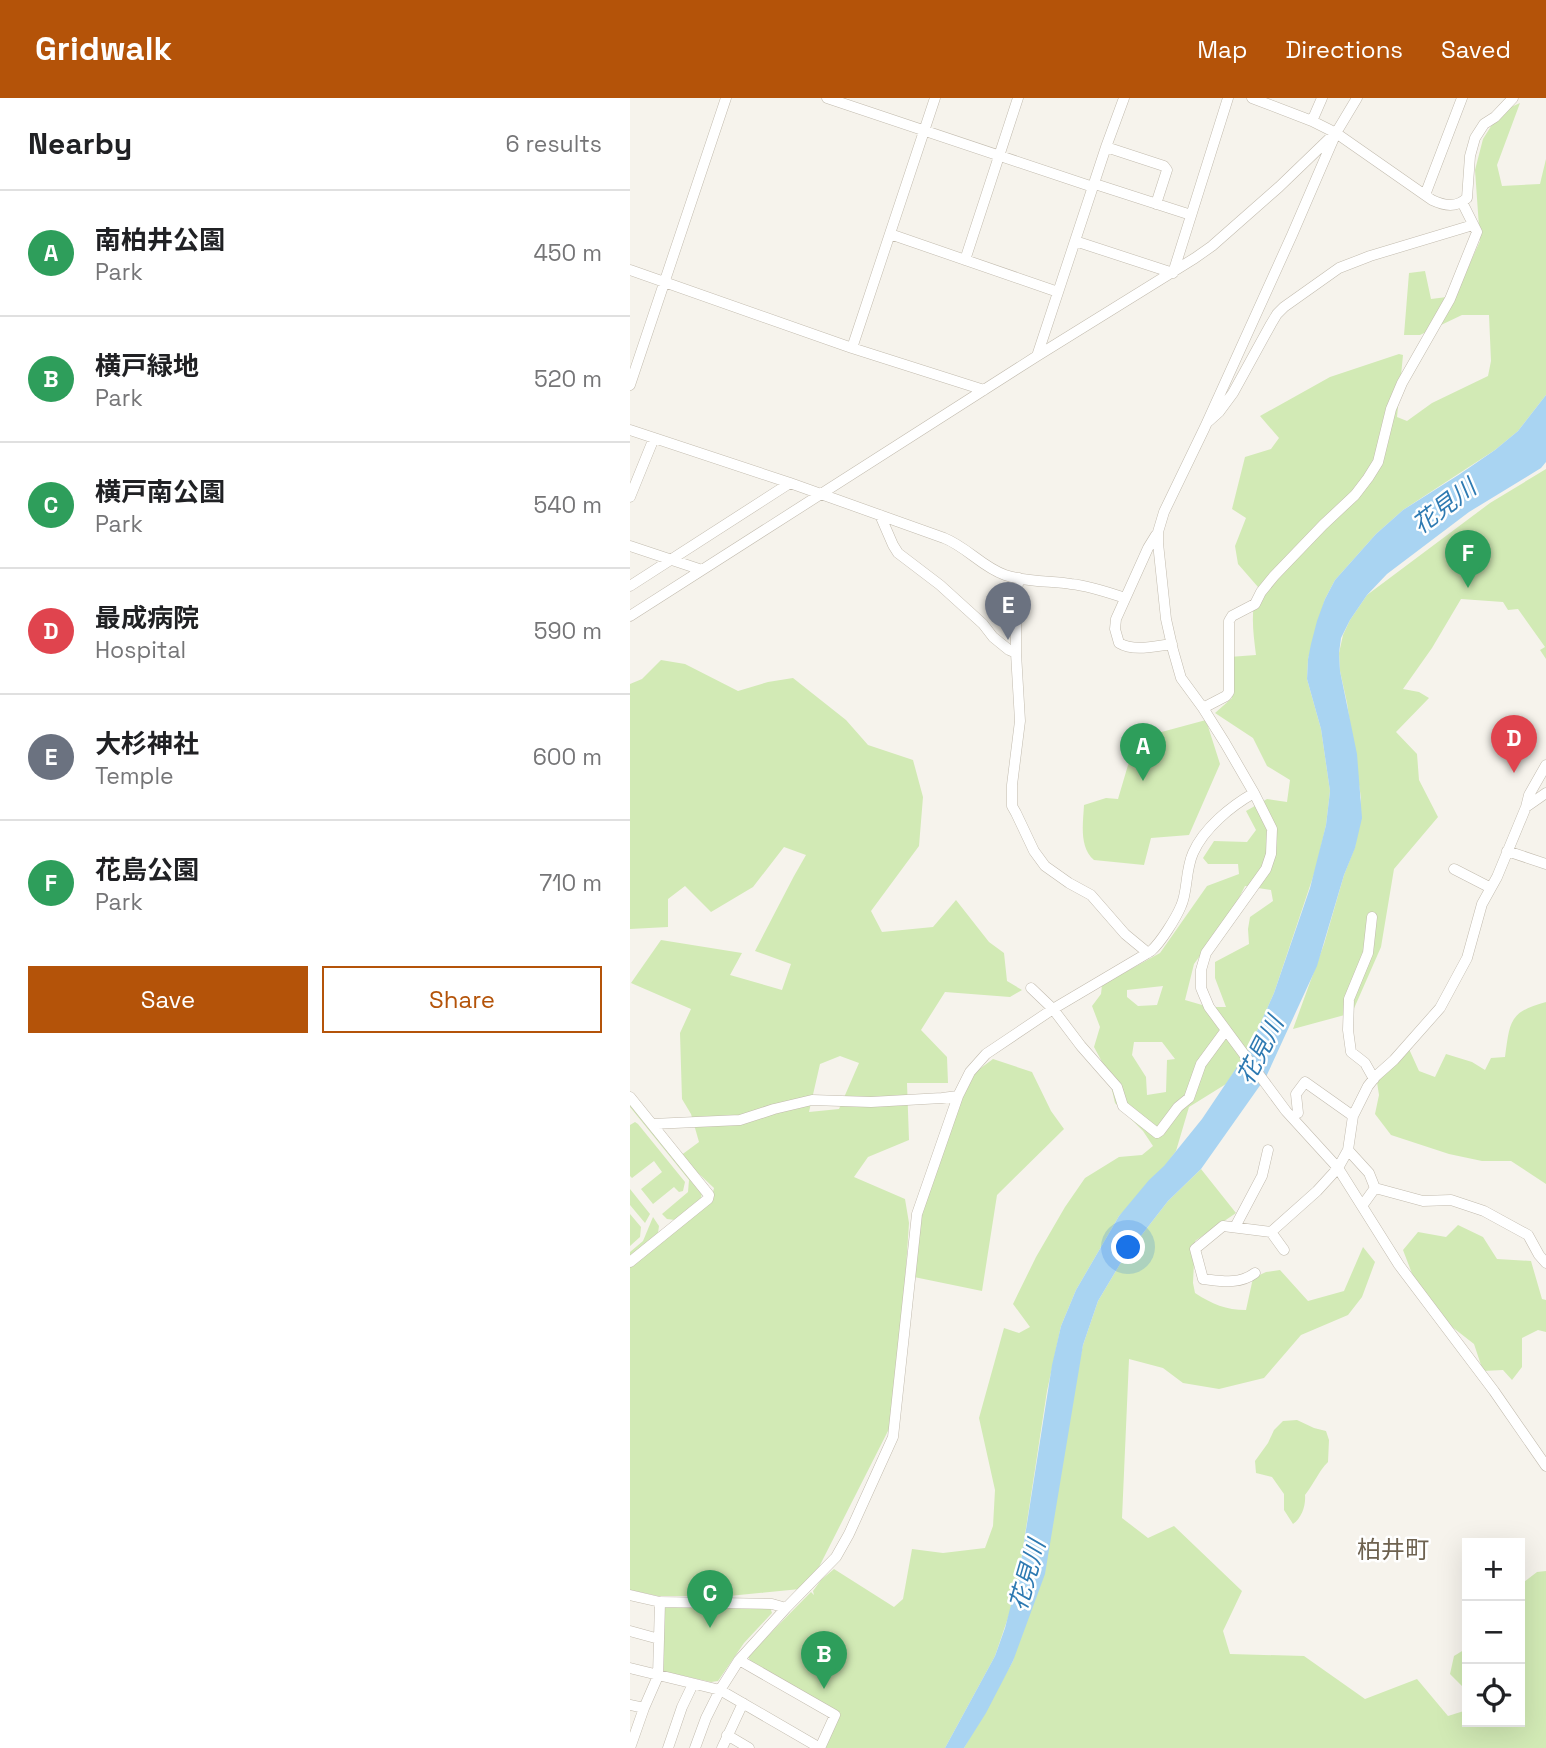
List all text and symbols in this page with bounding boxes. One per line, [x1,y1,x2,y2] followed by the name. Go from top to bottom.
[35,28,172,70] text: Gridwalk
[1197,34,1247,65] text: Map
[1285,34,1403,65] text: Directions
[1441,34,1511,65] text: Saved
[28,124,132,163] text: Nearby
[506,129,602,159] text: 6 results
[95,223,225,257] text: 南柏井公園
[44,238,58,268] text: A
[533,238,602,268] text: 450 m
[95,257,143,287] text: Park
[95,349,199,383] text: 横戸緑地
[43,364,59,394] text: B
[534,364,602,394] text: 520 m
[95,383,143,413] text: Park
[1406,470,1484,540] water label: 花見川
[95,475,225,509] text: 横戸南公園
[44,490,58,520] text: C
[533,490,602,520] text: 540 m
[95,509,143,539] text: Park
[1445,530,1491,588] pin: F
[985,582,1031,640] pin: E
[95,601,199,635] text: 最成病院
[43,616,59,646] text: D
[534,616,602,646] text: 590 m
[95,635,186,665] text: Hospital
[1491,715,1537,773] pin: D
[1120,723,1166,781] pin: A
[95,727,199,761] text: 大杉神社
[45,742,57,772] text: E
[533,742,602,772] text: 600 m
[95,761,174,791] text: Temple
[95,853,199,887] text: 花島公園
[45,868,57,898] text: F
[539,868,602,898] text: 710 m
[95,887,143,917] text: Park
[28,966,308,1033] button: Save
[322,966,602,1033] button: Share
[1230,1008,1292,1089] water label: 花見川
[1111,1230,1145,1264] your location
[1002,1533,1053,1614] water label: 花見川
[1357,1534,1429,1565] district label: 柏井町
[1462,1538,1525,1727] map controls
[1462,1538,1525,1601] button: +
[687,1570,733,1628] pin: C
[1462,1601,1525,1664] button: −
[801,1631,847,1689] pin: B
[1462,1664,1525,1727] button: locate

